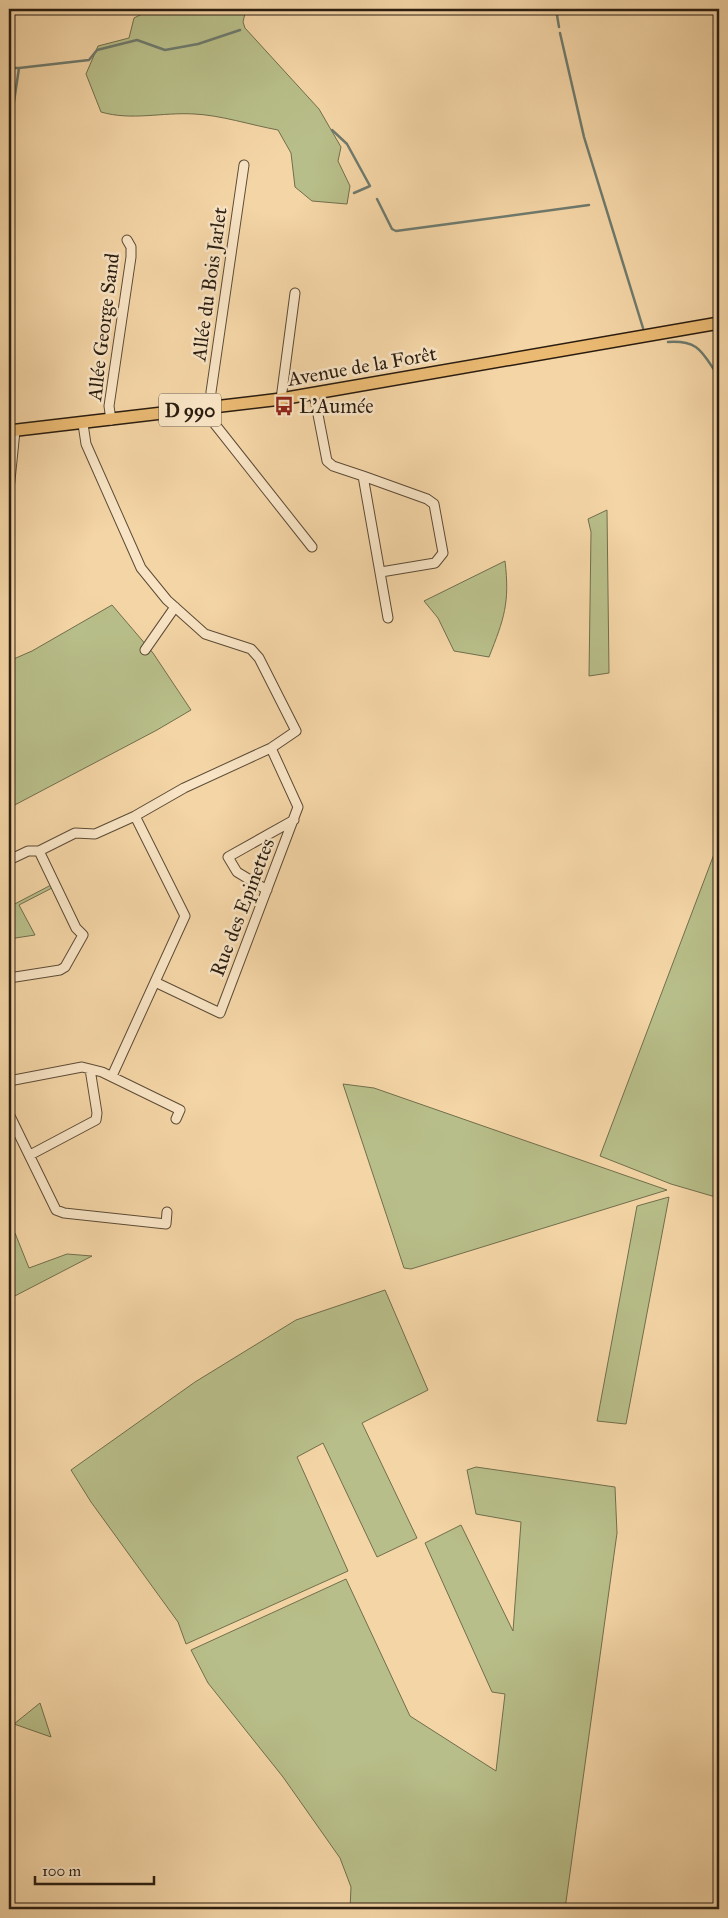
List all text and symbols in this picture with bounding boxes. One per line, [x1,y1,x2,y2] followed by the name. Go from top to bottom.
[186,206,233,364] street label: Allée du Bois Jarlet
[82,252,125,403] street label: Allée George Sand
[285,341,438,391] street label: Avenue de la Forêt
[159,394,221,426] road number: D 990
[299,394,374,418] place label: L'Aumée
[273,395,295,417] bus stop icon: L'Aumée
[205,835,279,979] street label: Rue des Epinettes
[35,1853,154,1885] scale bar
[42,1862,82,1880] text: 100 m

